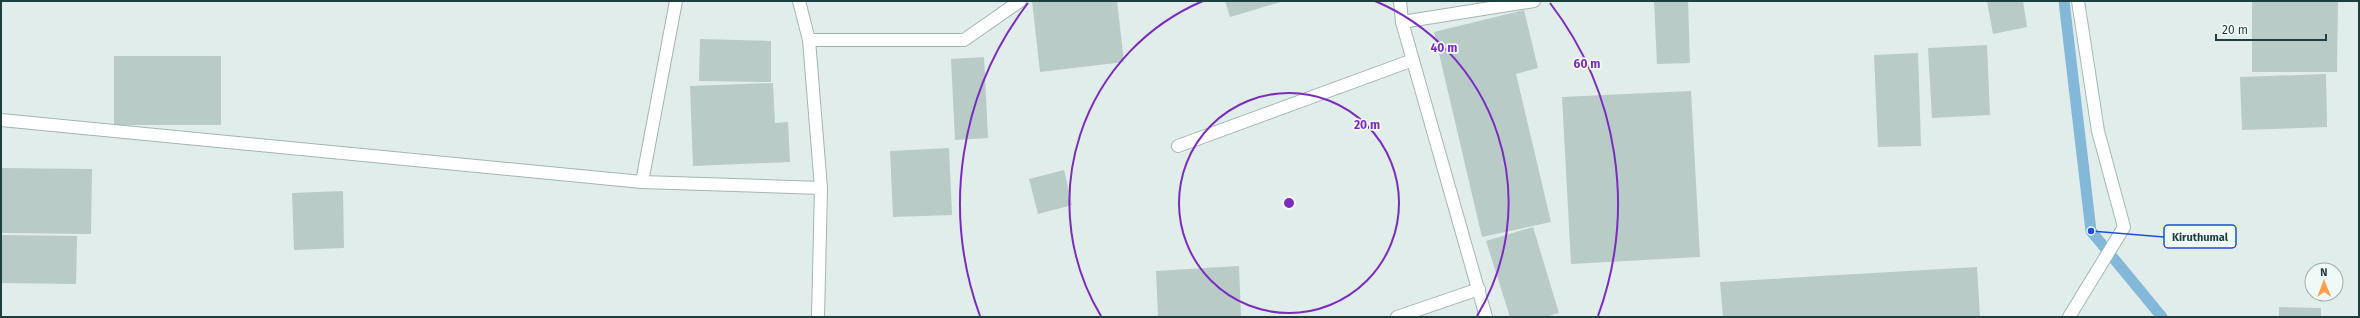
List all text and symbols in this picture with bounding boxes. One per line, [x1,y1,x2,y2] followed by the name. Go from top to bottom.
[2216,16,2326,42] scale bar
[2222,23,2248,37] text: 20 m
[1431,41,1457,55] text: 40 m
[1574,57,1600,71] text: 60 m
[1354,118,1380,132] text: 20 m
[1282,196,1296,210] centre of rings
[2164,225,2236,248] callout: Kiruthumal
[2172,231,2229,244] text: Kiruthumal
[2304,262,2344,302] north arrow
[2320,266,2328,279] text: N

